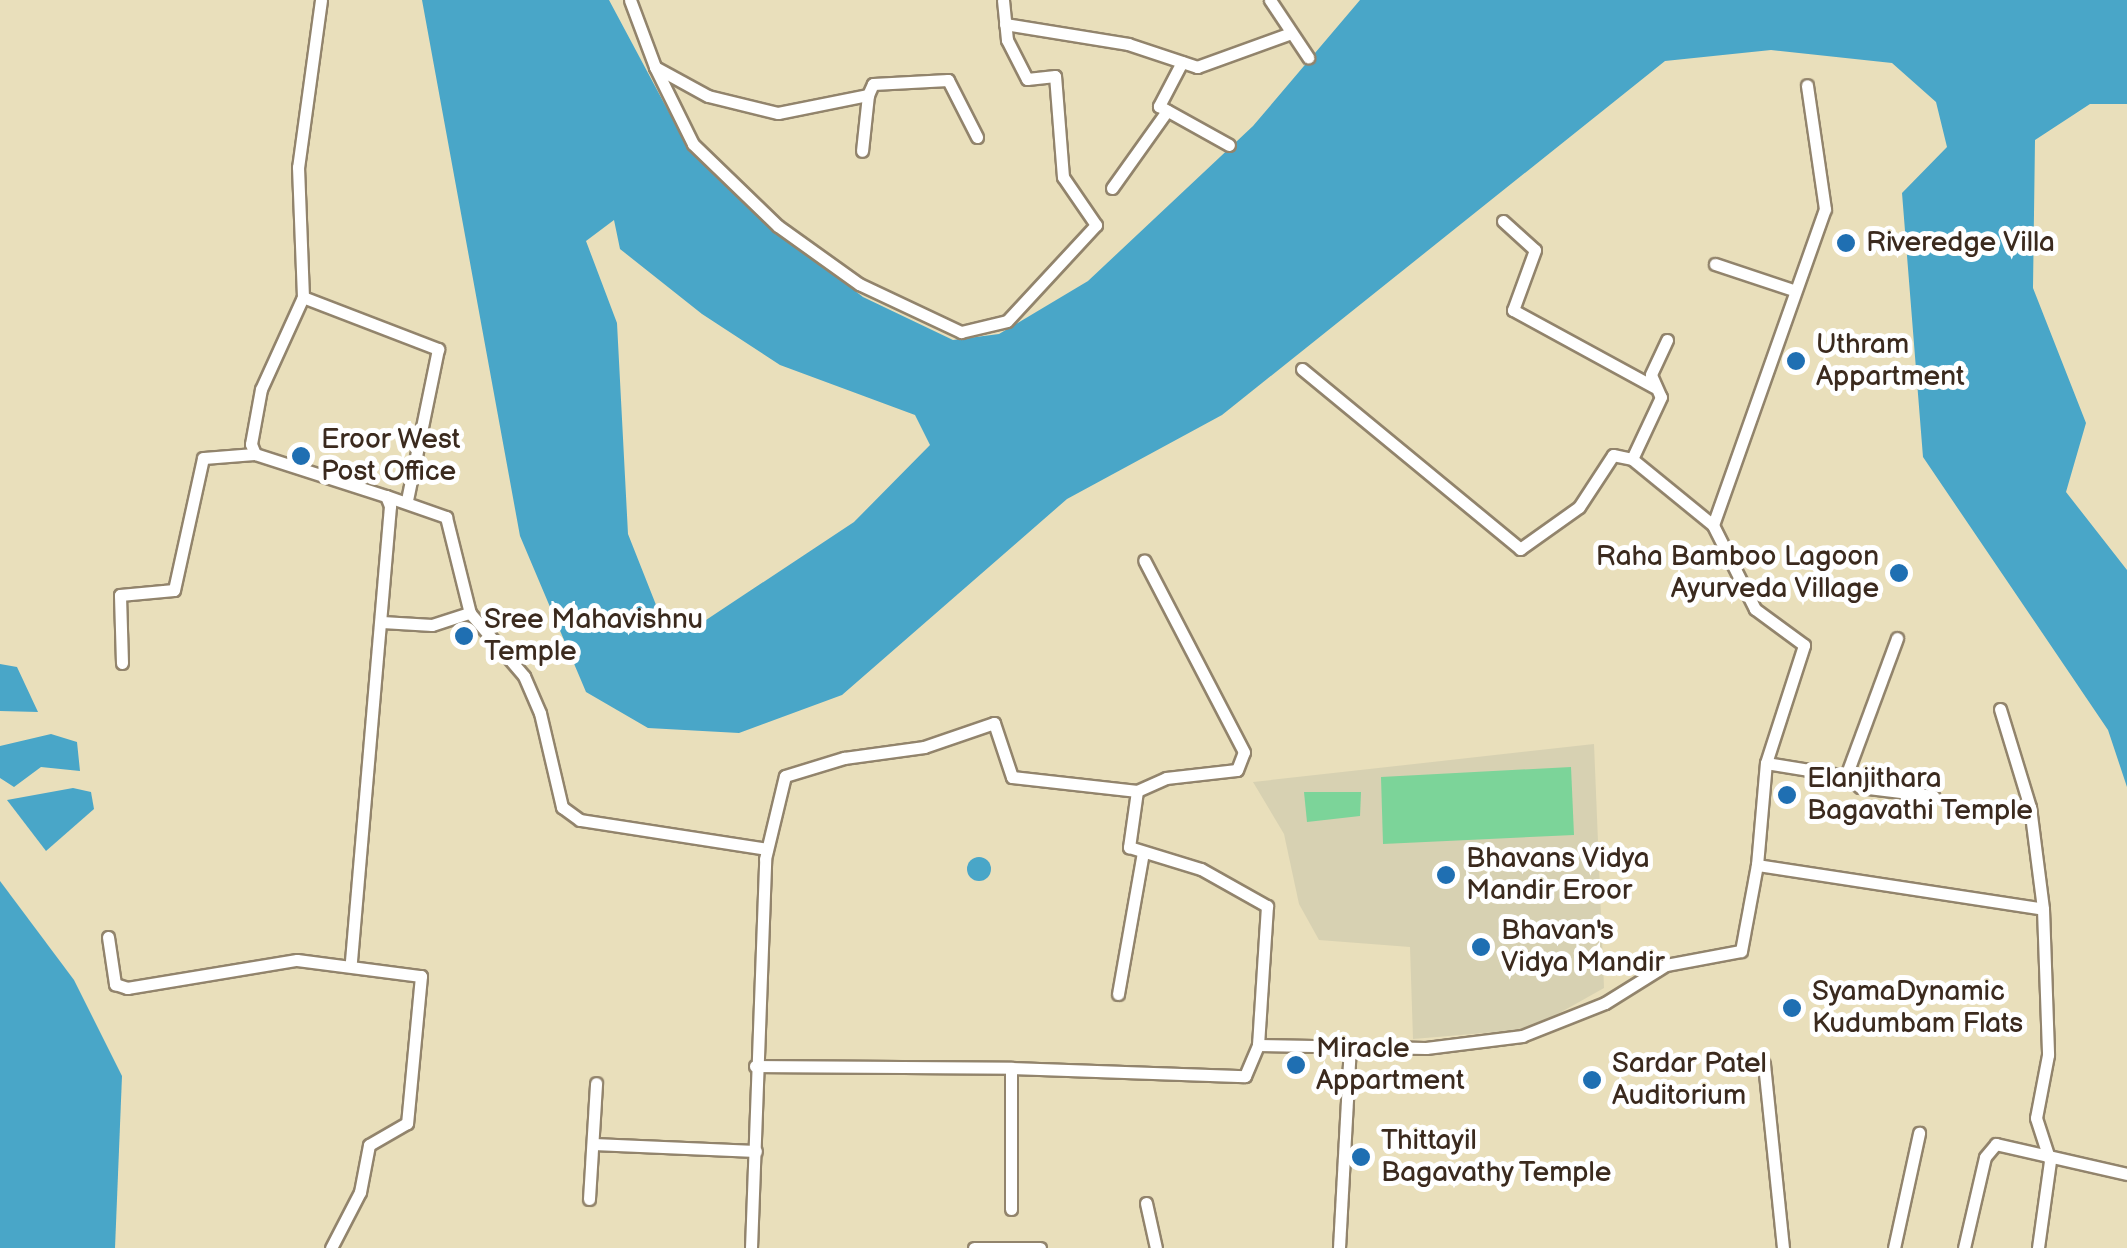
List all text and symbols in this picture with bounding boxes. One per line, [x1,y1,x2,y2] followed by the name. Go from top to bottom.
[1866,226,2056,260] place label: Riveredge Villa
[1835,232,1857,254] marker: Riveredge Villa
[1816,328,1965,394] place label: Uthram Appartment
[1785,350,1807,372] marker: Uthram Appartment
[321,423,461,489] place label: Eroor West Post Office
[290,445,312,467] marker: Eroor West Post Office
[1596,540,1879,606] place label: Raha Bamboo Lagoon Ayurveda Village
[1888,562,1910,584] marker: Raha Bamboo Lagoon Ayurveda Village
[484,603,703,669] place label: Sree Mahavishnu Temple
[453,625,475,647] marker: Sree Mahavishnu Temple
[1807,762,2034,828] place label: Elanjithara Bagavathi Temple
[1776,784,1798,806] marker: Elanjithara Bagavathi Temple
[1466,842,1650,908] place label: Bhavans Vidya Mandir Eroor
[1435,864,1457,886] marker: Bhavans Vidya Mandir Eroor
[1501,914,1665,980] place label: Bhavan's Vidya Mandir
[1470,936,1492,958] marker: Bhavan's Vidya Mandir
[1812,975,2023,1041] place label: SyamaDynamic Kudumbam Flats
[1781,997,1803,1019] marker: SyamaDynamic Kudumbam Flats
[1316,1032,1465,1098] place label: Miracle Appartment
[1612,1047,1767,1113] place label: Sardar Patel Auditorium
[1285,1054,1307,1076] marker: Miracle Appartment
[1581,1069,1603,1091] marker: Sardar Patel Auditorium
[1381,1124,1614,1190] place label: Thittayil Bagavathy Temple
[1350,1146,1372,1168] marker: Thittayil Bagavathy Temple

